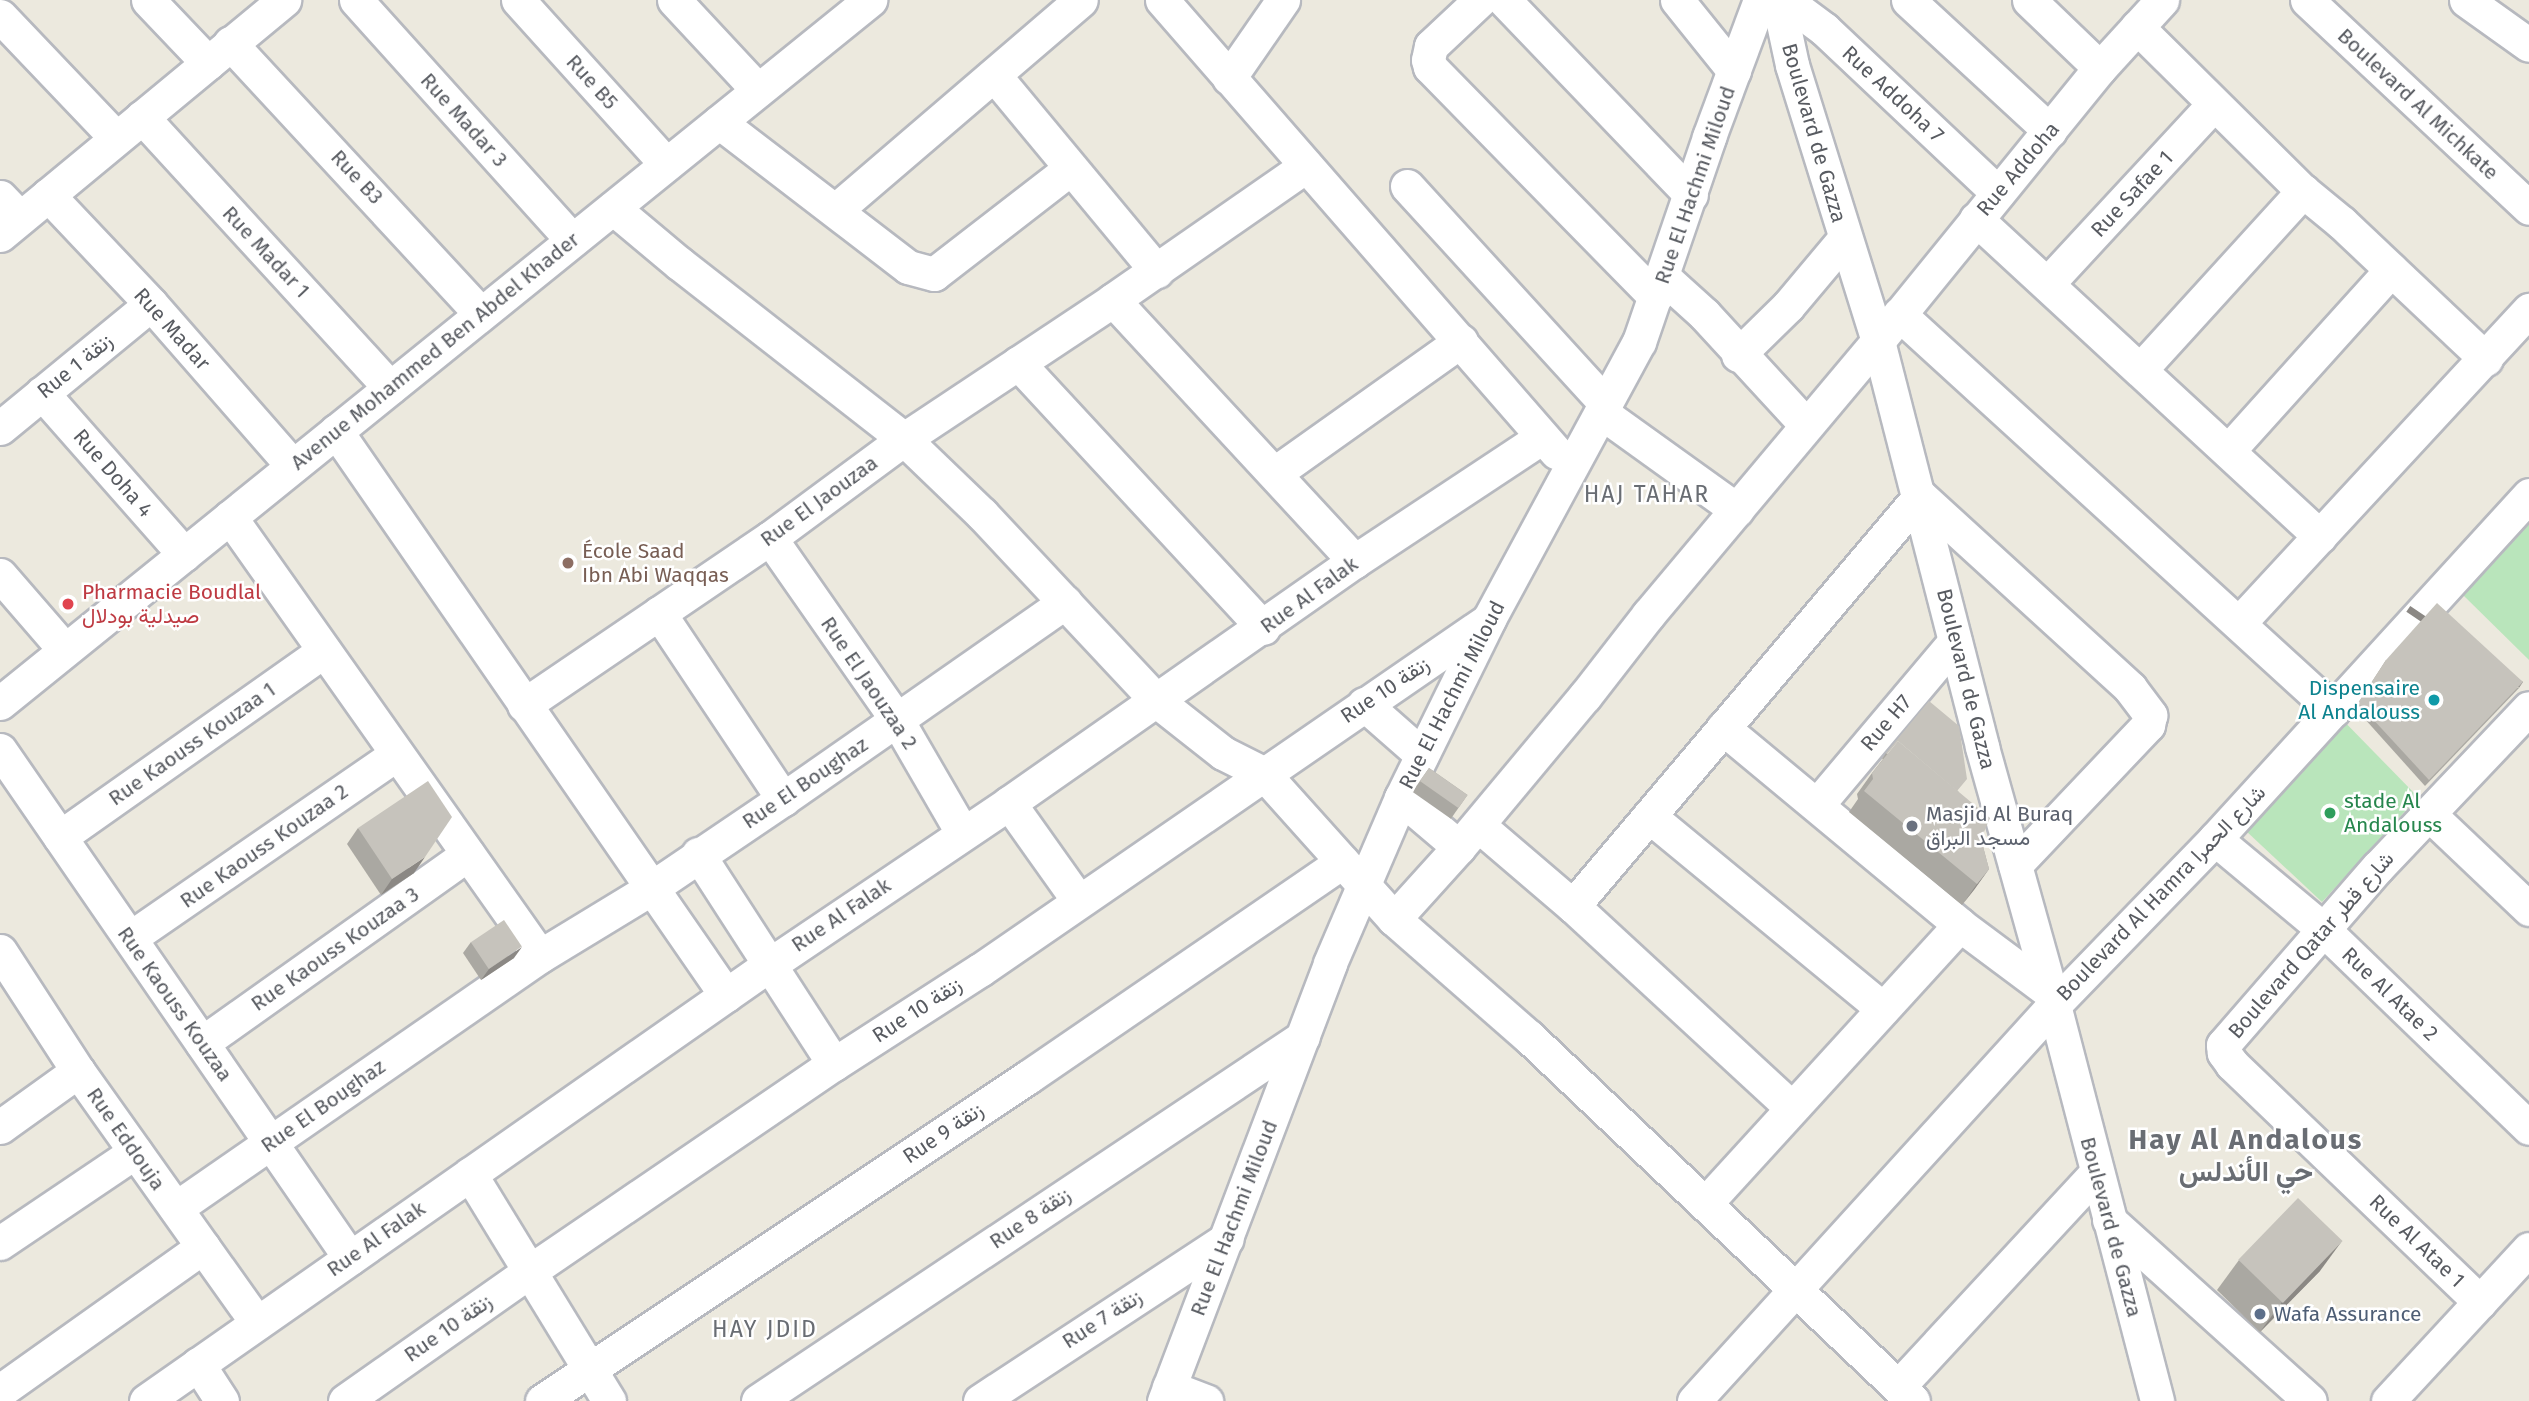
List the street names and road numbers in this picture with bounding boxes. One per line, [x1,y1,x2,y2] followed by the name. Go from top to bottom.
[2332,23,2504,185] street label: Boulevard Al Michkate
[1776,40,1852,226] street label: Boulevard de Gazza
[1837,40,1949,148] street label: Rue Addoha 7
[561,49,623,115] street label: Rue B5
[415,68,513,172] street label: Rue Madar 3
[1649,83,1741,287] street label: Rue El Hachmi Miloud
[1971,117,2065,221] street label: Rue Addoha
[326,145,388,209] street label: Rue B3
[2086,146,2178,242] street label: Rue Safae 1
[217,201,315,303] street label: Rue Madar 1
[286,227,584,475] street label: Avenue Mohammed Ben Abdel Khader
[129,283,215,375] street label: Rue Madar
[32,328,118,404] street label: Rue 1 زنقة
[68,424,158,522] street label: Rue Doha 4
[756,450,882,552] street label: Rue El Jaouzaa
[1255,551,1363,639] street label: Rue Al Falak
[1931,586,2001,772] street label: Boulevard de Gazza
[1394,597,1510,793] street label: Rue El Hachmi Miloud
[815,612,923,754] street label: Rue El Jaouzaa 2
[1336,651,1434,729] street label: Rue 10 زنقة
[104,677,280,811] street label: Rue Kaouss Kouzaa 1
[1855,690,1917,756] street label: Rue H7
[738,732,872,834] street label: Rue El Boughaz
[175,779,353,913] street label: Rue Kaouss Kouzaa 2
[2051,780,2271,1006] street label: Boulevard Al Hamra شارع الحمرا
[2223,846,2399,1044] street label: Boulevard Qatar شارع قطر
[787,873,895,957] street label: Rue Al Falak
[246,882,424,1016] street label: Rue Kaouss Kouzaa 3
[112,922,238,1086] street label: Rue Kaouss Kouzaa
[2337,942,2443,1046] street label: Rue Al Atae 2
[868,972,966,1048] street label: Rue 10 زنقة
[256,1054,390,1158] street label: Rue El Boughaz
[81,1083,171,1195] street label: Rue Eddouja
[898,1097,988,1169] street label: Rue 9 زنقة
[1185,1117,1283,1319] street label: Rue El Hachmi Miloud
[2075,1134,2147,1320] street label: Boulevard de Gazza
[985,1182,1075,1254] street label: Rue 8 زنقة
[2364,1189,2470,1293] street label: Rue Al Atae 1
[322,1196,430,1282] street label: Rue Al Falak
[1057,1284,1147,1354] street label: Rue 7 زنقة
[399,1289,497,1367] street label: Rue 10 زنقة

